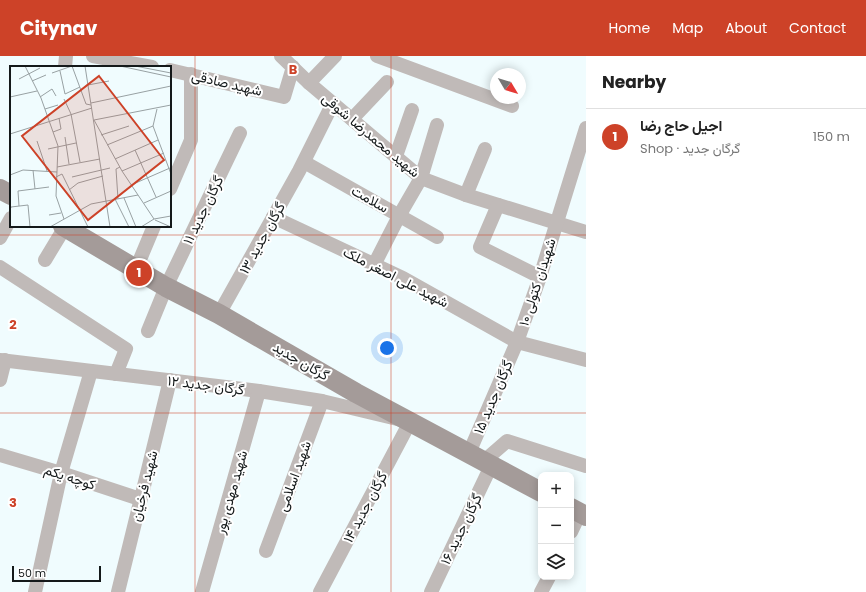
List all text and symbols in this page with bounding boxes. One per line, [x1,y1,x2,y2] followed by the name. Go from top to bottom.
[20,15,97,42] text: Citynav
[608,18,650,38] text: Home
[672,18,703,38] text: Map
[725,18,767,38] text: About
[789,18,846,38] text: Contact
[289,60,298,79] text: B
[190,65,264,101] street label: شهید صادقی
[10,66,171,227] inset map
[490,68,526,104] north arrow
[602,70,666,94] text: Nearby
[318,88,424,182] street label: شهید محمدرضا شوقی
[640,115,722,136] text: اجیل حاج رضا
[613,127,617,146] text: 1
[813,127,850,146] text: 150 m
[640,139,740,158] text: Shop · گرگان جدید
[178,172,228,248] street label: گرگان جدید ۱۱
[348,180,392,218] street label: سلامت
[234,199,290,277] street label: گرگان جدید ۱۳
[513,236,561,328] street label: ۱۰ شهیدان کتولی
[340,242,452,312] street label: شهید علی اصغر ملک
[126,258,152,288] pin: 1
[9,315,17,334] text: 2
[269,337,333,385] street label: گرگان جدید
[377,338,397,358] your location
[469,357,517,437] street label: ۱۵ گرگان جدید
[166,370,246,400] street label: گرگان جدید ۱۲
[272,438,316,514] street label: شهید اسلامی
[126,448,162,524] street label: شهید فرخیان
[209,448,252,537] street label: شهید مهدی پور
[42,459,98,495] street label: کوچه یکم
[338,468,392,546] street label: گرگان جدید ۱۴
[538,472,574,580] map controls
[538,472,574,508] button: +
[435,490,487,568] street label: گرگان جدید ۱۶
[9,493,17,512] text: 3
[538,508,574,544] button: −
[538,544,574,580] button: layers
[12,564,101,583] scale bar
[18,565,46,581] text: 50 m

